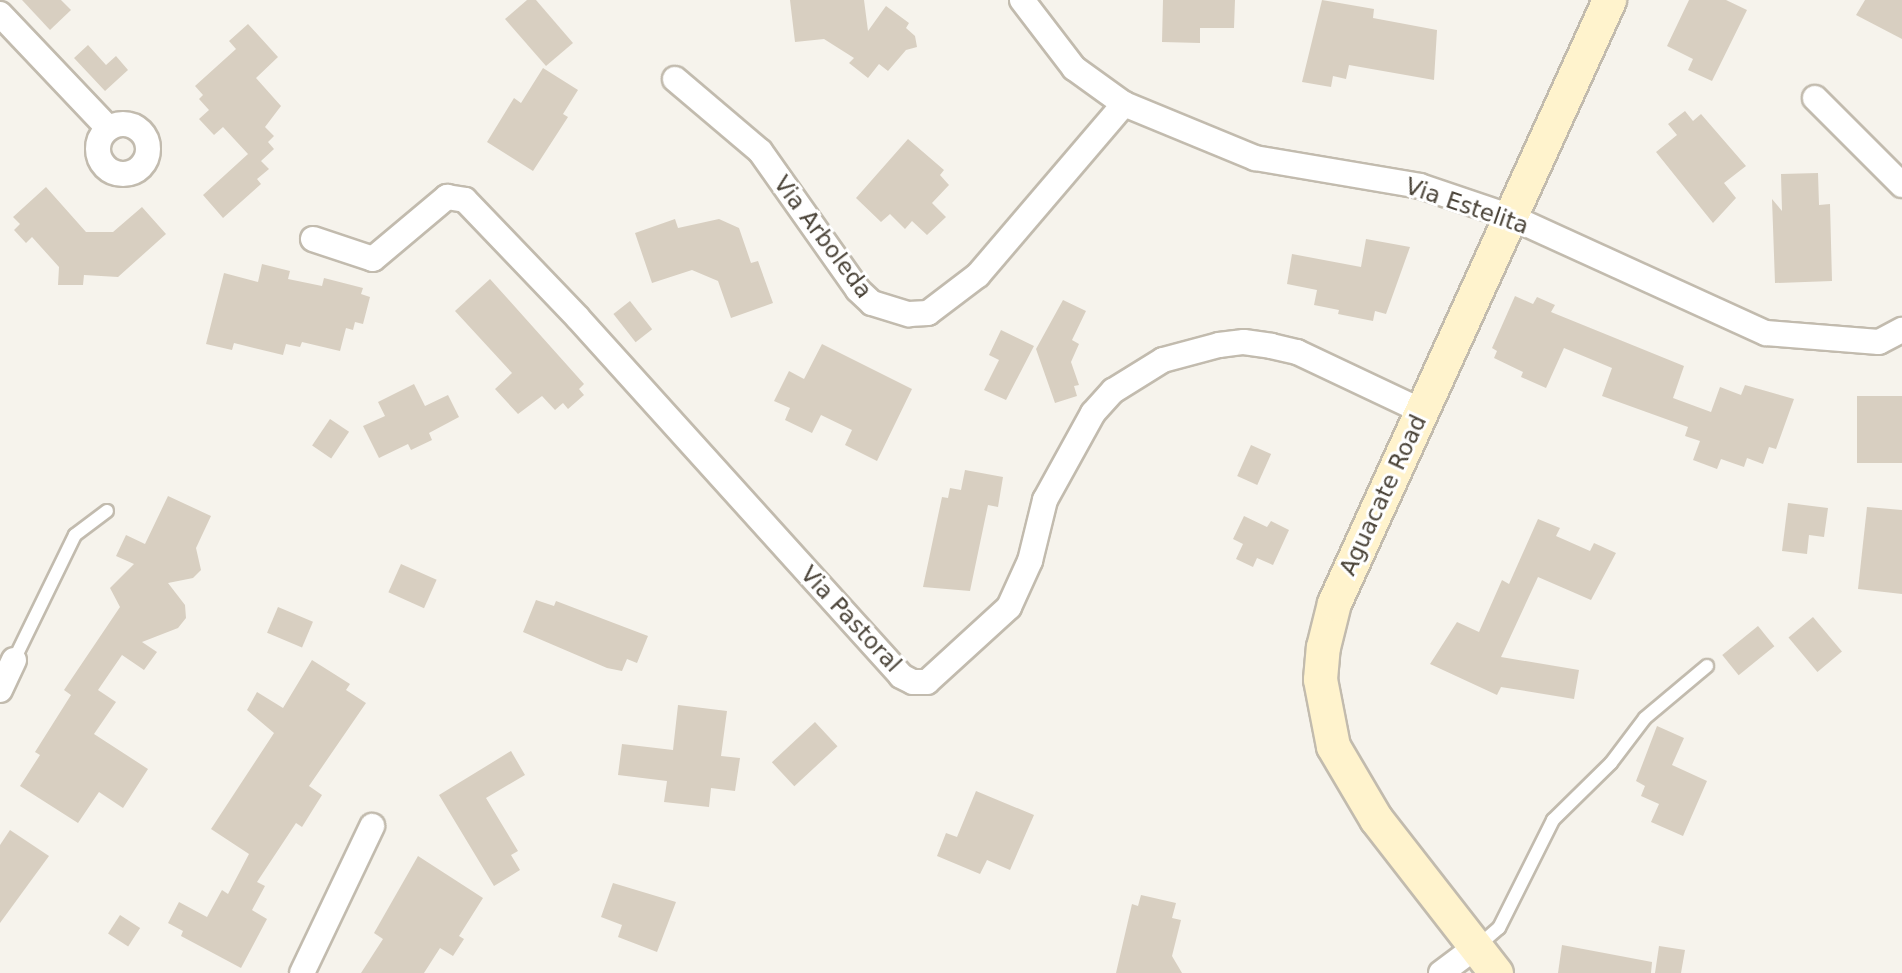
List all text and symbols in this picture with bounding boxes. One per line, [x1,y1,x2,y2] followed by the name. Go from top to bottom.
[768,170,878,304] street label: Via Arboleda
[1402,172,1532,240] street label: Via Estelita
[1334,410,1432,580] street label: Aguacate Road
[795,560,907,678] street label: Via Pastoral

